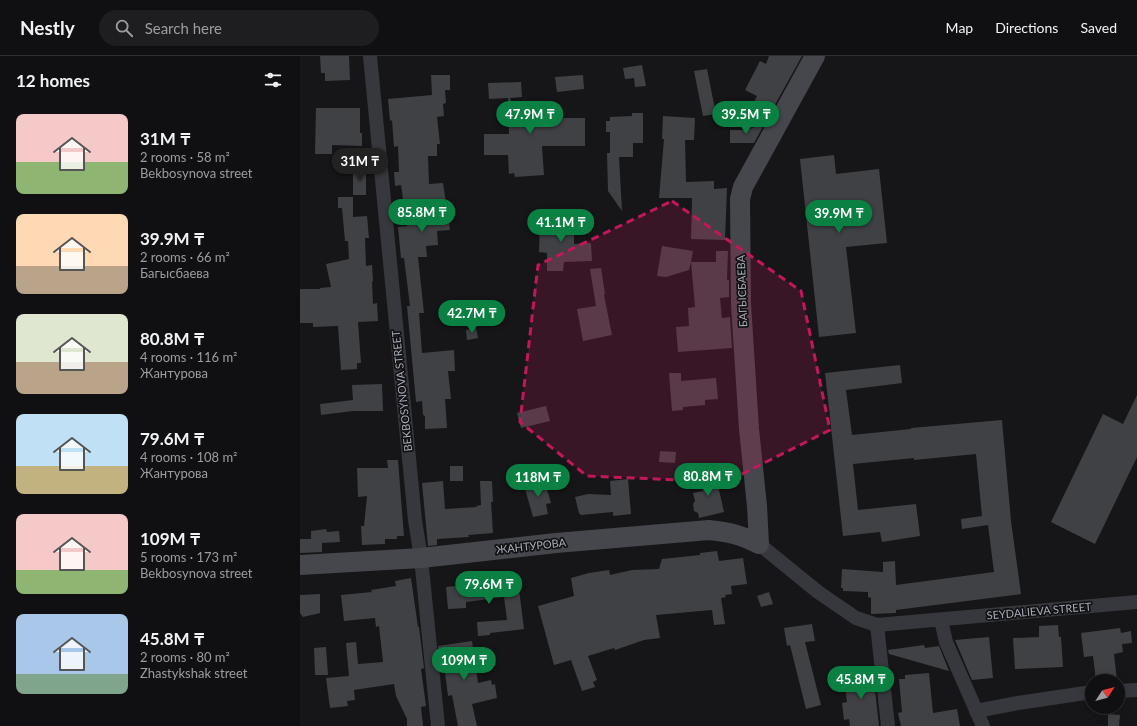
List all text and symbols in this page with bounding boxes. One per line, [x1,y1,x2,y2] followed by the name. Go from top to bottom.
[99,10,379,46] search box
[20,16,75,39] text: Nestly
[113,17,135,39] icon: search
[145,19,222,37] text: Search here
[946,19,973,36] text: Map
[995,19,1058,36] text: Directions
[1080,19,1117,36] text: Saved
[262,69,284,91] icon: filters
[16,70,90,91] text: 12 homes
[493,101,567,135] pin: 47.9M ₸
[709,101,783,135] pin: 39.5M ₸
[505,106,555,122] text: 47.9M ₸
[721,106,771,122] text: 39.5M ₸
[140,128,191,149] text: 31M ₸
[48,130,96,178] icon: home
[332,148,388,182] pin: 31M ₸
[140,149,230,165] text: 2 rooms · 58 m²
[341,153,379,169] text: 31M ₸
[140,165,253,181] text: Bekbosynova street
[385,199,459,233] pin: 85.8M ₸
[802,200,876,234] pin: 39.9M ₸
[397,204,447,220] text: 85.8M ₸
[814,205,864,221] text: 39.9M ₸
[524,209,598,243] pin: 41.1M ₸
[536,214,586,230] text: 41.1M ₸
[140,228,205,249] text: 39.9M ₸
[48,230,96,278] icon: home
[140,249,230,265] text: 2 rooms · 66 m²
[734,254,749,327] street label: БАГЫСБАЕВА
[140,265,209,281] text: Багысбаева
[435,300,509,334] pin: 42.7M ₸
[447,305,497,321] text: 42.7M ₸
[140,328,205,349] text: 80.8M ₸
[389,329,414,452] street label: BEKBOSYNOVA STREET
[48,330,96,378] icon: home
[140,349,237,365] text: 4 rooms · 116 m²
[140,365,208,381] text: Жантурова
[140,428,205,449] text: 79.6M ₸
[48,430,96,478] icon: home
[140,449,237,465] text: 4 rooms · 108 m²
[671,463,745,497] pin: 80.8M ₸
[505,464,571,498] pin: 118M ₸
[140,465,208,481] text: Жантурова
[683,468,733,484] text: 80.8M ₸
[515,469,561,485] text: 118M ₸
[140,528,201,549] text: 109M ₸
[48,530,96,578] icon: home
[495,535,567,556] street label: ЖАНТУРОВА
[140,549,237,565] text: 5 rooms · 173 m²
[140,565,253,581] text: Bekbosynova street
[452,571,526,605] pin: 79.6M ₸
[464,576,514,592] text: 79.6M ₸
[986,599,1092,622] street label: SEYDALIEVA STREET
[140,628,205,649] text: 45.8M ₸
[48,630,96,678] icon: home
[431,647,497,681] pin: 109M ₸
[140,649,230,665] text: 2 rooms · 80 m²
[441,652,487,668] text: 109M ₸
[140,665,247,681] text: Zhastykshak street
[824,666,898,700] pin: 45.8M ₸
[836,671,886,687] text: 45.8M ₸
[1085,674,1125,714] north arrow
[1085,674,1125,714] map controls

